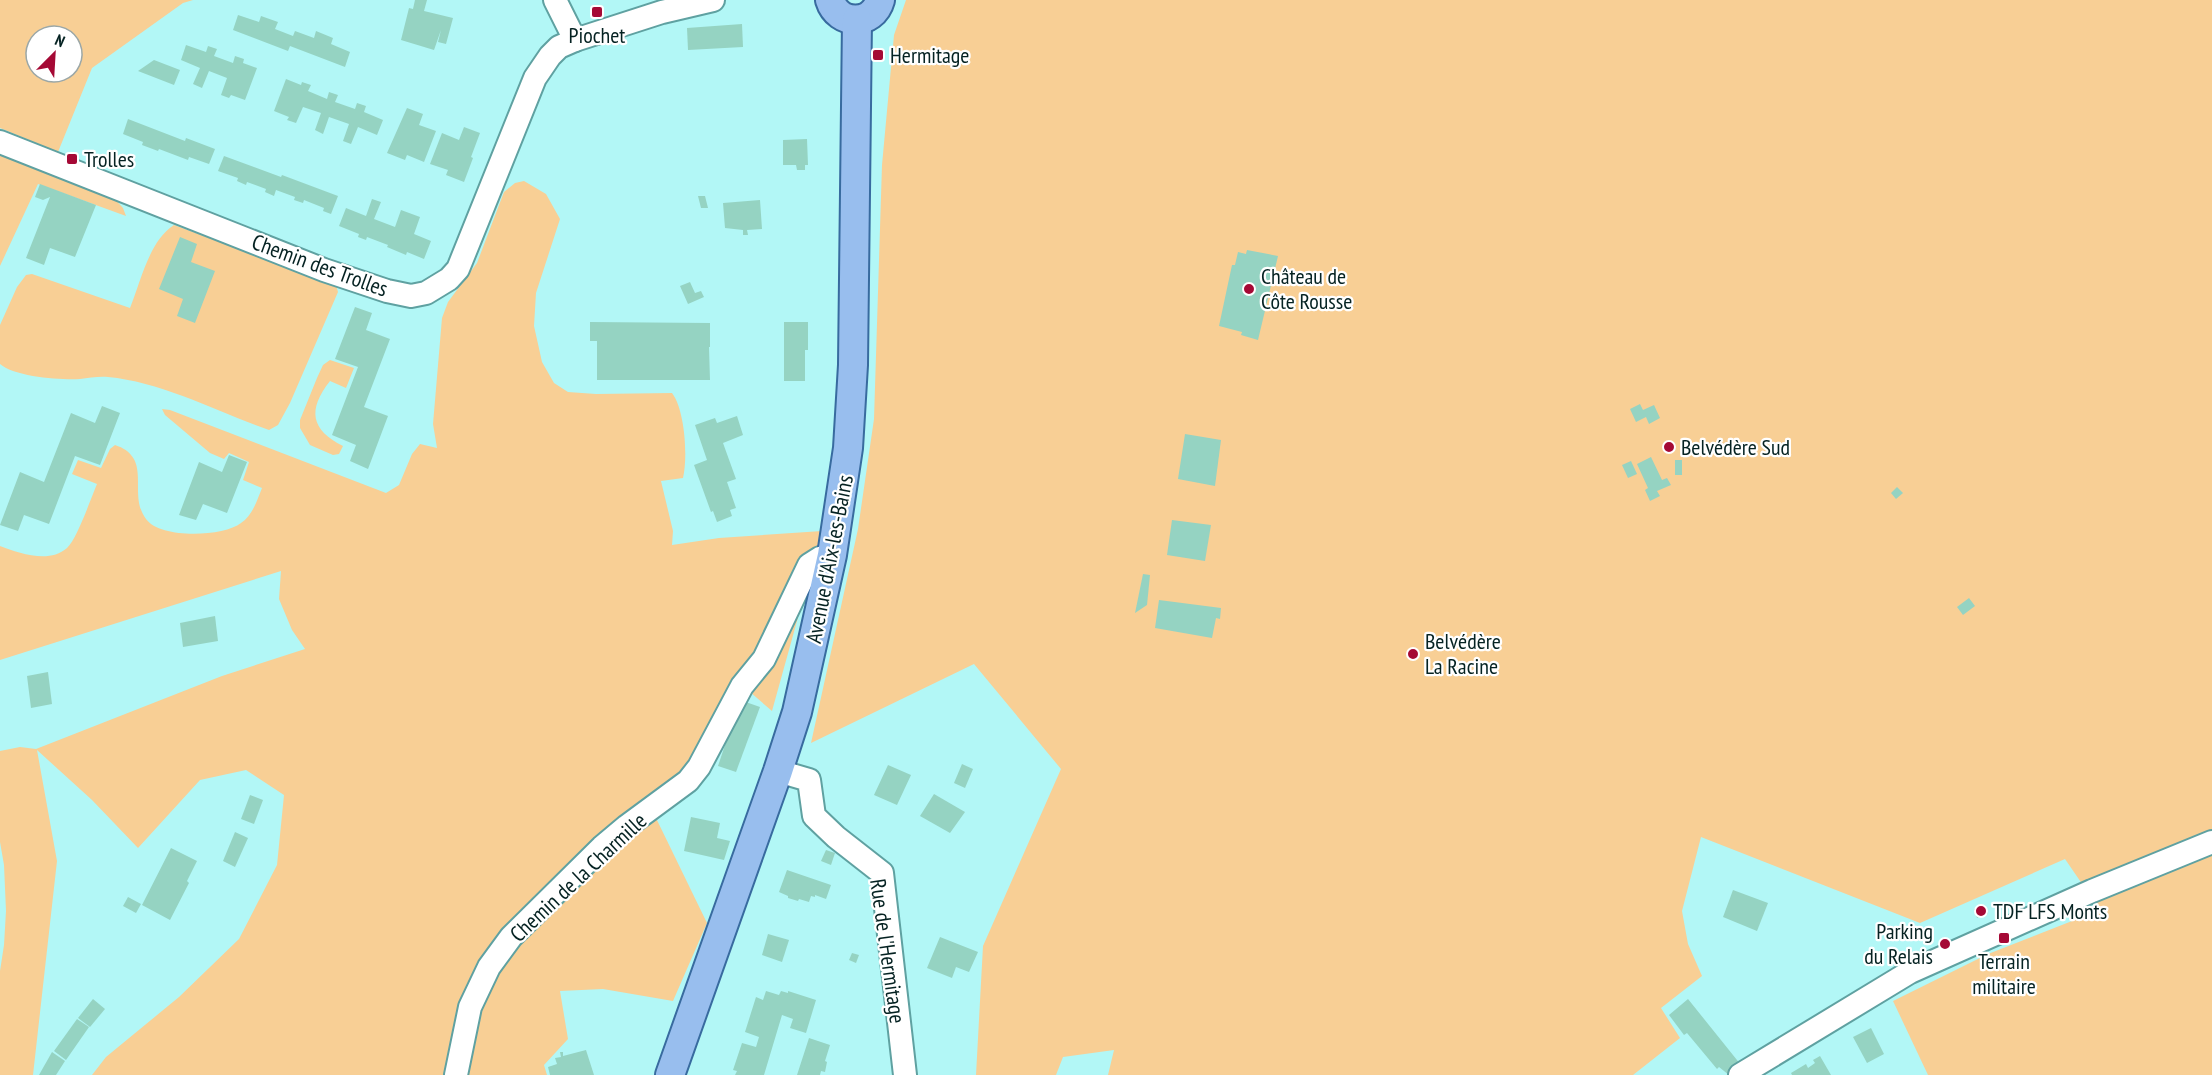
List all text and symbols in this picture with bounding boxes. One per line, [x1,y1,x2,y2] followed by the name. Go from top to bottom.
[590,5,604,19] marker: Piochet
[569,21,625,49] place label: Piochet
[24,24,84,84] north arrow
[52,29,68,51] text: N
[890,41,969,69] place label: Hermitage
[871,48,885,62] marker: Hermitage
[84,145,134,173] place label: Trolles
[65,152,79,166] marker: Trolles
[248,227,392,303] street label: Chemin des Trolles
[1261,262,1352,315] place label: Château de Côte Rousse
[1242,282,1256,296] marker: Château de Côte Rousse
[1681,433,1790,461] place label: Belvédère Sud
[1662,440,1676,454] marker: Belvédère Sud
[799,473,859,645] street label: Avenue d'Aix-les-Bains
[1425,627,1501,680] place label: Belvédère La Racine
[1406,647,1420,661] marker: Belvédère La Racine
[504,806,652,948] street label: Chemin de la Charmille
[864,877,912,1025] street label: Rue de l'Hermitage
[1993,897,2107,925] place label: TDF LFS Monts
[1974,904,1988,918] marker: TDF LFS Monts
[1864,917,1933,970] place label: Parking du Relais
[1997,931,2011,945] marker: Terrain militaire
[1938,937,1952,951] marker: Parking du Relais
[1972,947,2036,1000] place label: Terrain militaire

